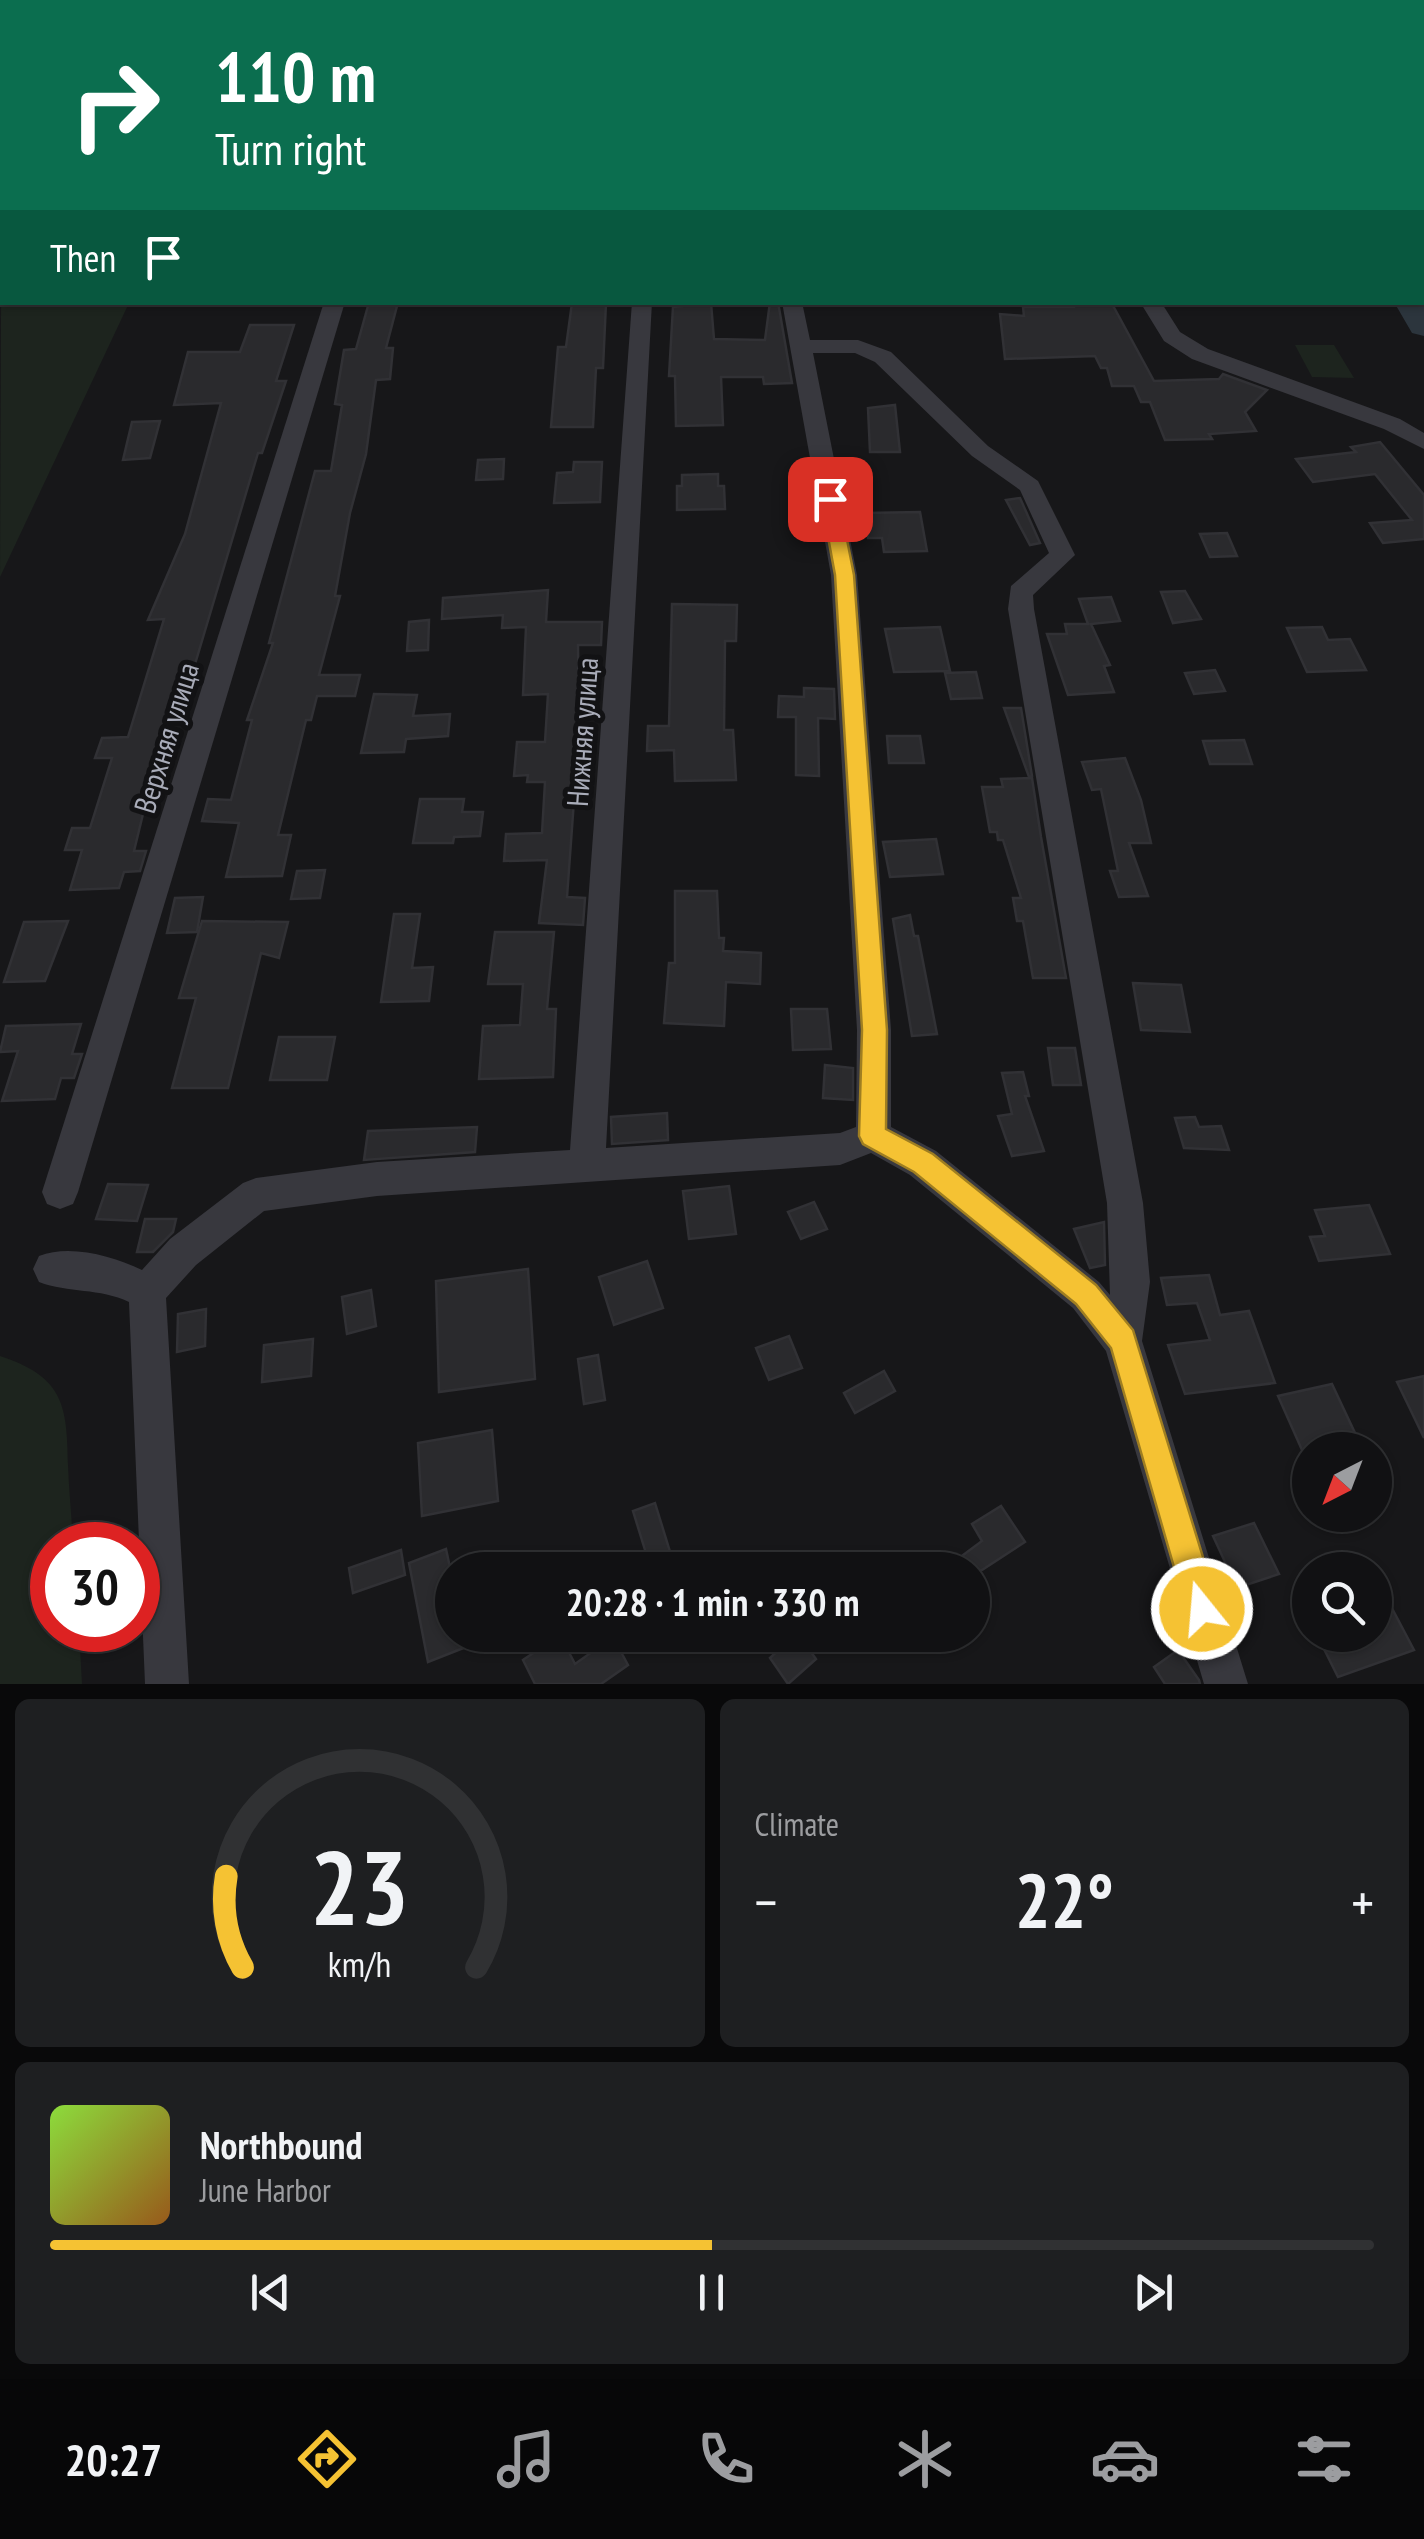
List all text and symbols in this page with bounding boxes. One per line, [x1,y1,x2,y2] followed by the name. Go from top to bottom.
[215,31,376,121] text: 110 m
[50,40,180,170] icon: right
[215,119,366,177] text: Turn right
[136,230,191,285] icon: arrive
[50,233,116,282] text: Then
[788,457,873,542] pin
[803,472,858,527] icon: arrive
[557,656,606,808] street label: Нижняя улица
[124,658,207,818] street label: Верхняя улица
[1292,1432,1392,1532] north arrow
[1292,1432,1392,1652] map controls
[30,1522,160,1652] speed limit sign: 30
[1292,1552,1392,1652] button: search
[1150,1557,1254,1661] position arrow
[566,1577,859,1626] text: 20:28 · 1 min · 330 m
[755,1803,839,1845] text: Climate
[310,1819,409,1954] text: 23
[1015,1852,1114,1949] text: 22°
[755,1866,777,1937] text: −
[1351,1866,1374,1937] text: +
[328,1941,391,1987] text: km/h
[200,2120,362,2169] text: Northbound
[200,2169,331,2211] text: June Harbor
[243,2265,298,2320] icon: previous
[684,2265,739,2320] icon: pause
[1126,2265,1181,2320] icon: next
[292,2424,362,2494] icon: directions
[491,2424,561,2494] icon: music
[691,2424,761,2494] icon: phone
[890,2424,960,2494] icon: climate
[1090,2424,1160,2494] icon: car
[1289,2424,1359,2494] icon: filters
[65,2430,162,2488] text: 20:27

